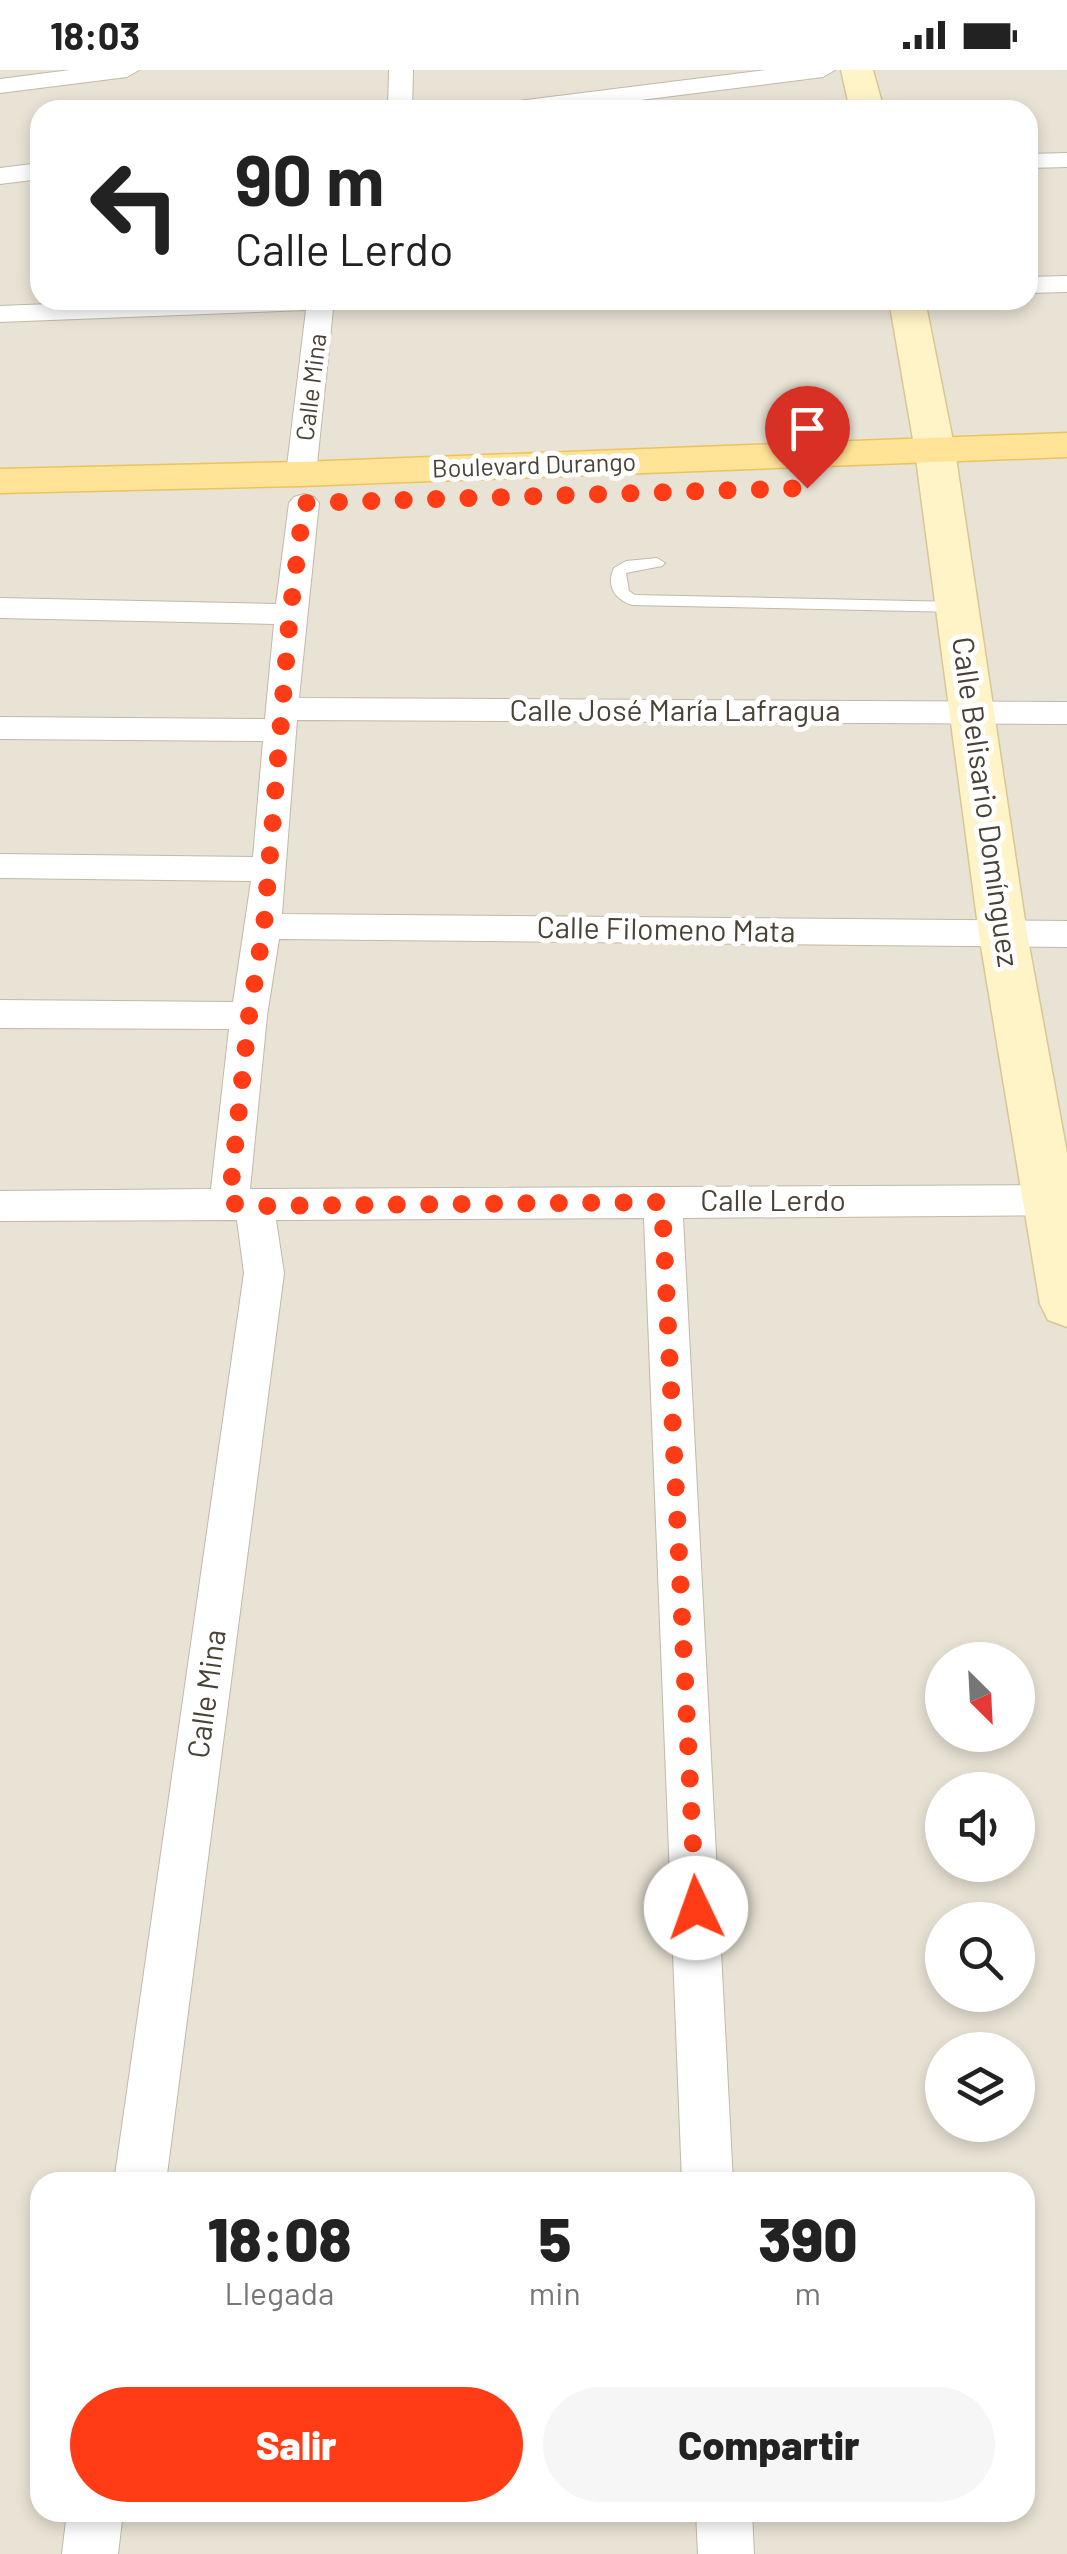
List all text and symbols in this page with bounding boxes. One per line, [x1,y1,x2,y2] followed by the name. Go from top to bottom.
[50,12,140,58] text: 18:03
[235,136,385,220] text: 90 m
[70,140,200,270] icon: left
[235,221,453,275] text: Calle Lerdo
[289,331,331,442] street label: Calle Mina
[765,386,850,489] pin
[780,401,835,456] icon: arrive
[431,445,637,483] street label: Boulevard Durango
[946,634,1028,969] street label: Calle Belisario Domínguez
[509,691,841,727] street label: Calle José María Lafragua
[536,908,796,948] street label: Calle Filomeno Mata
[700,1181,846,1217] street label: Calle Lerdo
[178,1627,232,1760] street label: Calle Mina
[925,1642,1035,1752] north arrow
[925,1642,1035,2142] map controls
[925,1772,1035,1882] button: sound
[644,1856,748,1960] position arrow
[925,1902,1035,2012] button: search
[925,2032,1035,2142] button: layers
[208,2202,351,2274] text: 18:08
[538,2202,571,2274] text: 5
[758,2202,857,2274] text: 390
[224,2273,334,2311] text: Llegada
[529,2273,581,2311] text: min
[795,2273,821,2311] text: m
[70,2387,523,2502] button: Salir
[543,2387,995,2502] button: Compartir

